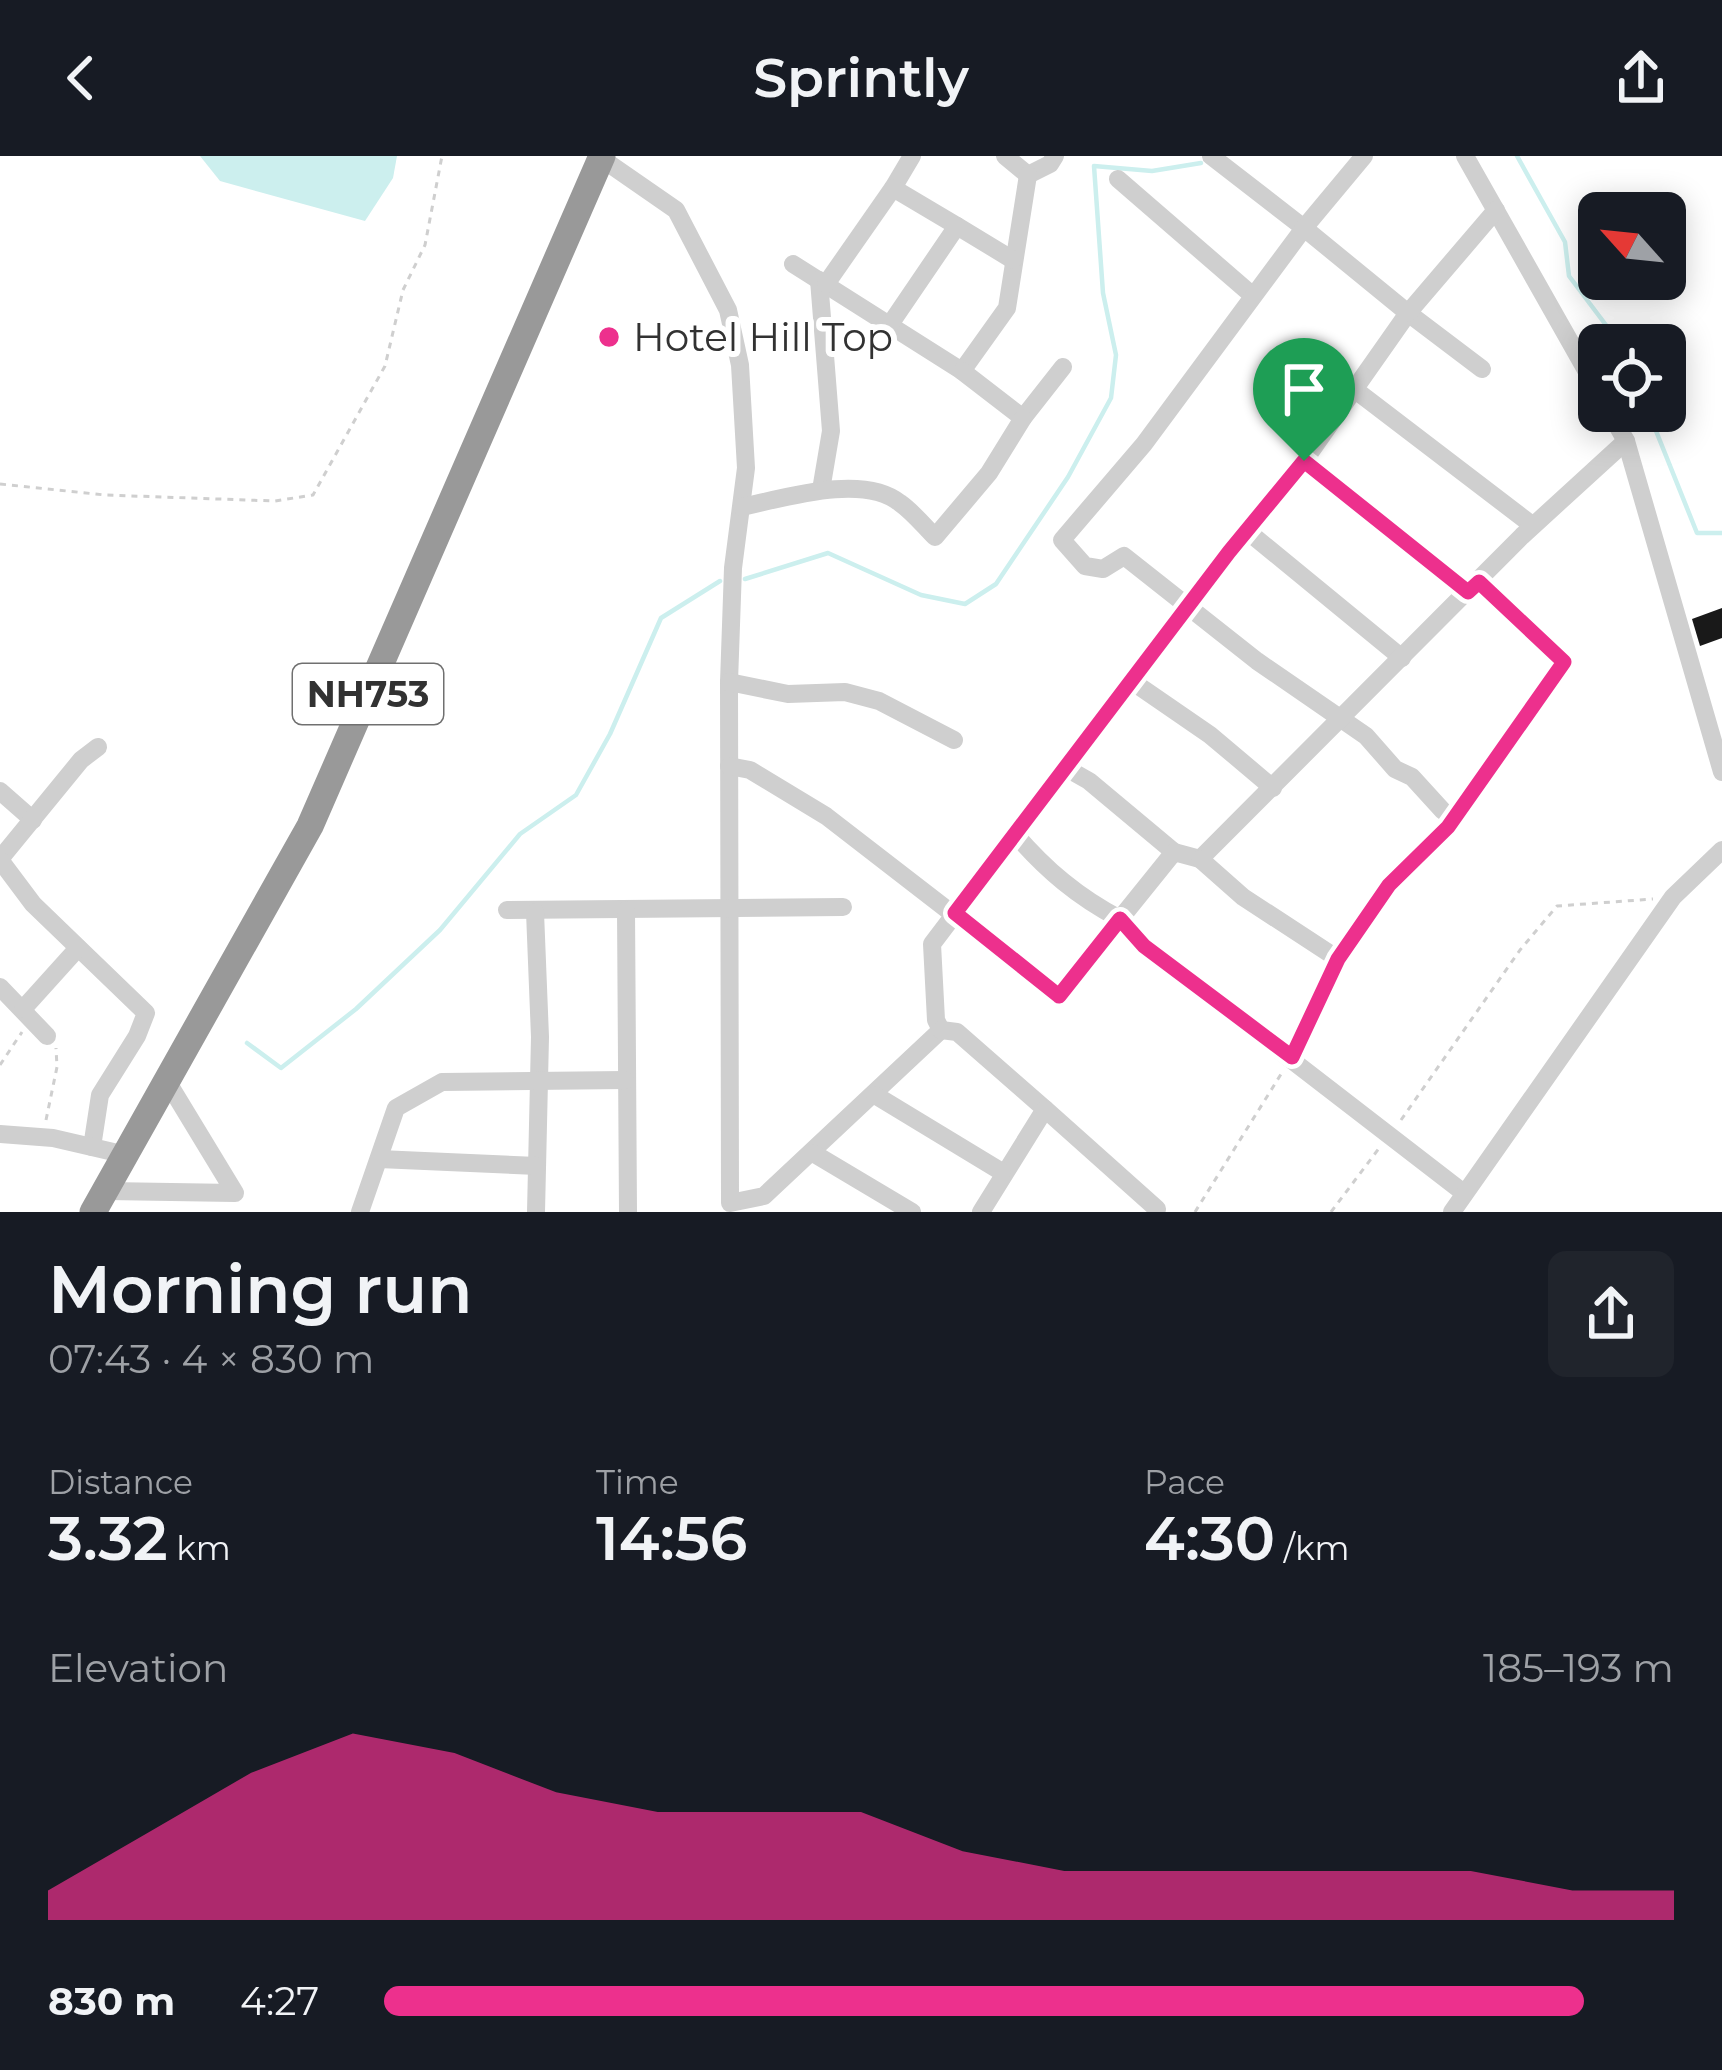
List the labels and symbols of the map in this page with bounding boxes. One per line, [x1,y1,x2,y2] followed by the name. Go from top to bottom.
[1578,192,1686,300] north arrow
[633,313,893,361] place label: Hotel Hill Top
[596,324,622,350] marker: Hotel Hill Top
[1253,338,1355,461] pin
[293,664,443,724] road number: NH753

